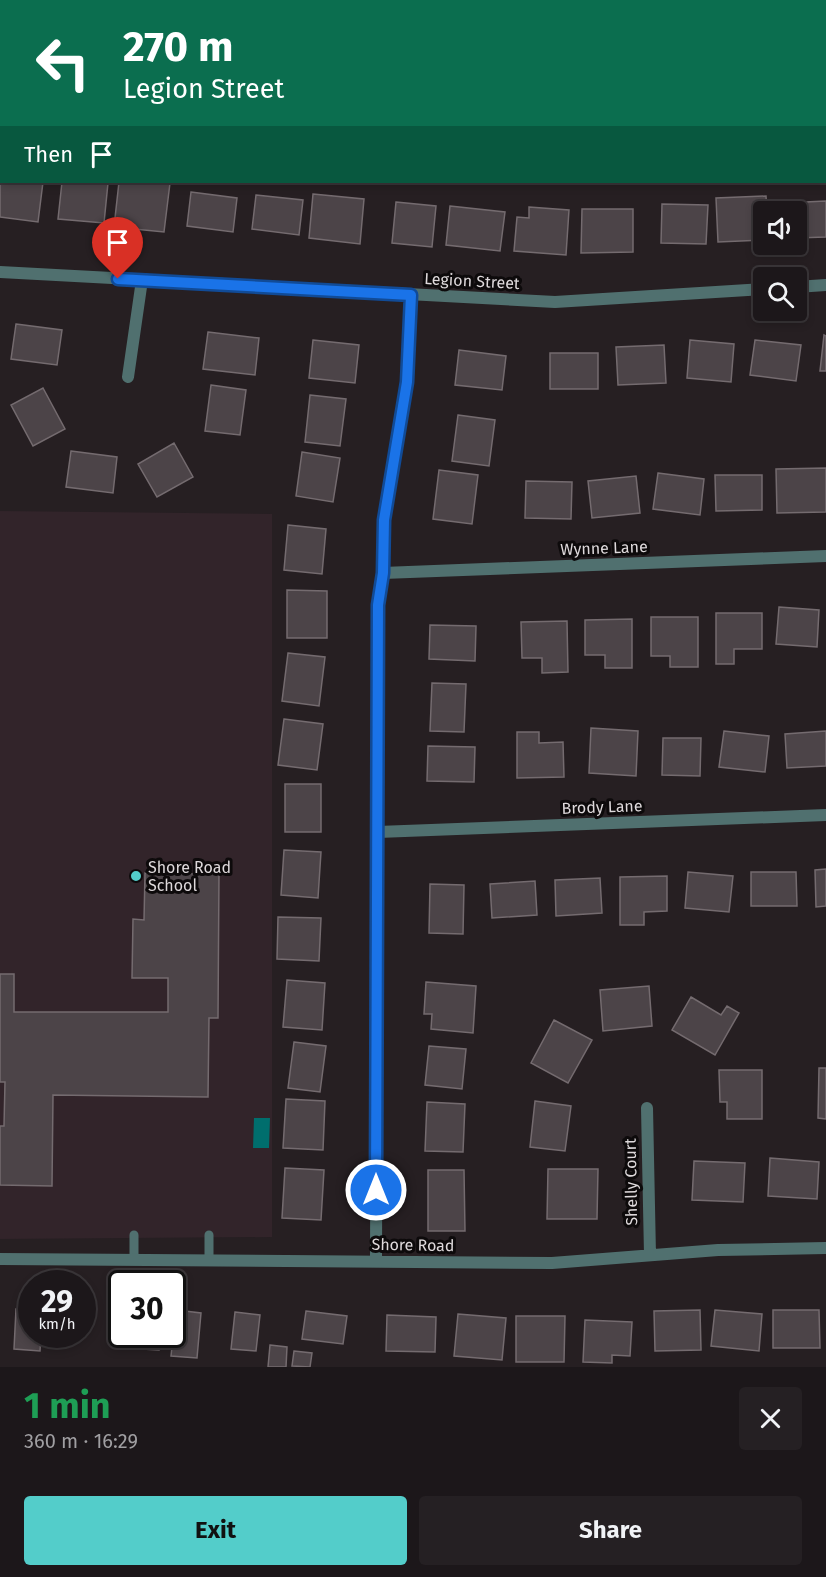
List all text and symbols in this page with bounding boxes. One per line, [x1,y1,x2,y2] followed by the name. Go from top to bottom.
[123,22,234,72] text: 270 m
[24,24,102,102] icon: left
[123,73,284,105] text: Legion Street
[85,138,118,171] icon: arrive
[24,141,73,168] text: Then
[753,201,807,321] map controls
[753,201,807,255] button: sound
[92,217,143,279] pin
[101,226,134,259] icon: arrive
[753,267,807,321] button: search
[424,269,520,293] street label: Legion Street
[560,537,648,559] street label: Wynne Lane
[561,796,643,818] street label: Brody Lane
[148,858,231,895] place label: Shore Road School
[129,869,143,883] marker: Shore Road School
[621,1138,641,1226] street label: Shelly Court
[344,1158,408,1222] position arrow
[371,1235,455,1255] street label: Shore Road
[108,1270,186,1348] speed limit sign: 30
[41,1284,73,1320] text: 29
[38,1315,76,1333] text: km/h
[24,1384,111,1428] text: 1 min
[739,1387,802,1450] button: close
[24,1429,138,1453] text: 360 m · 16:29
[24,1496,407,1565] button: Exit
[419,1496,802,1565] button: Share

